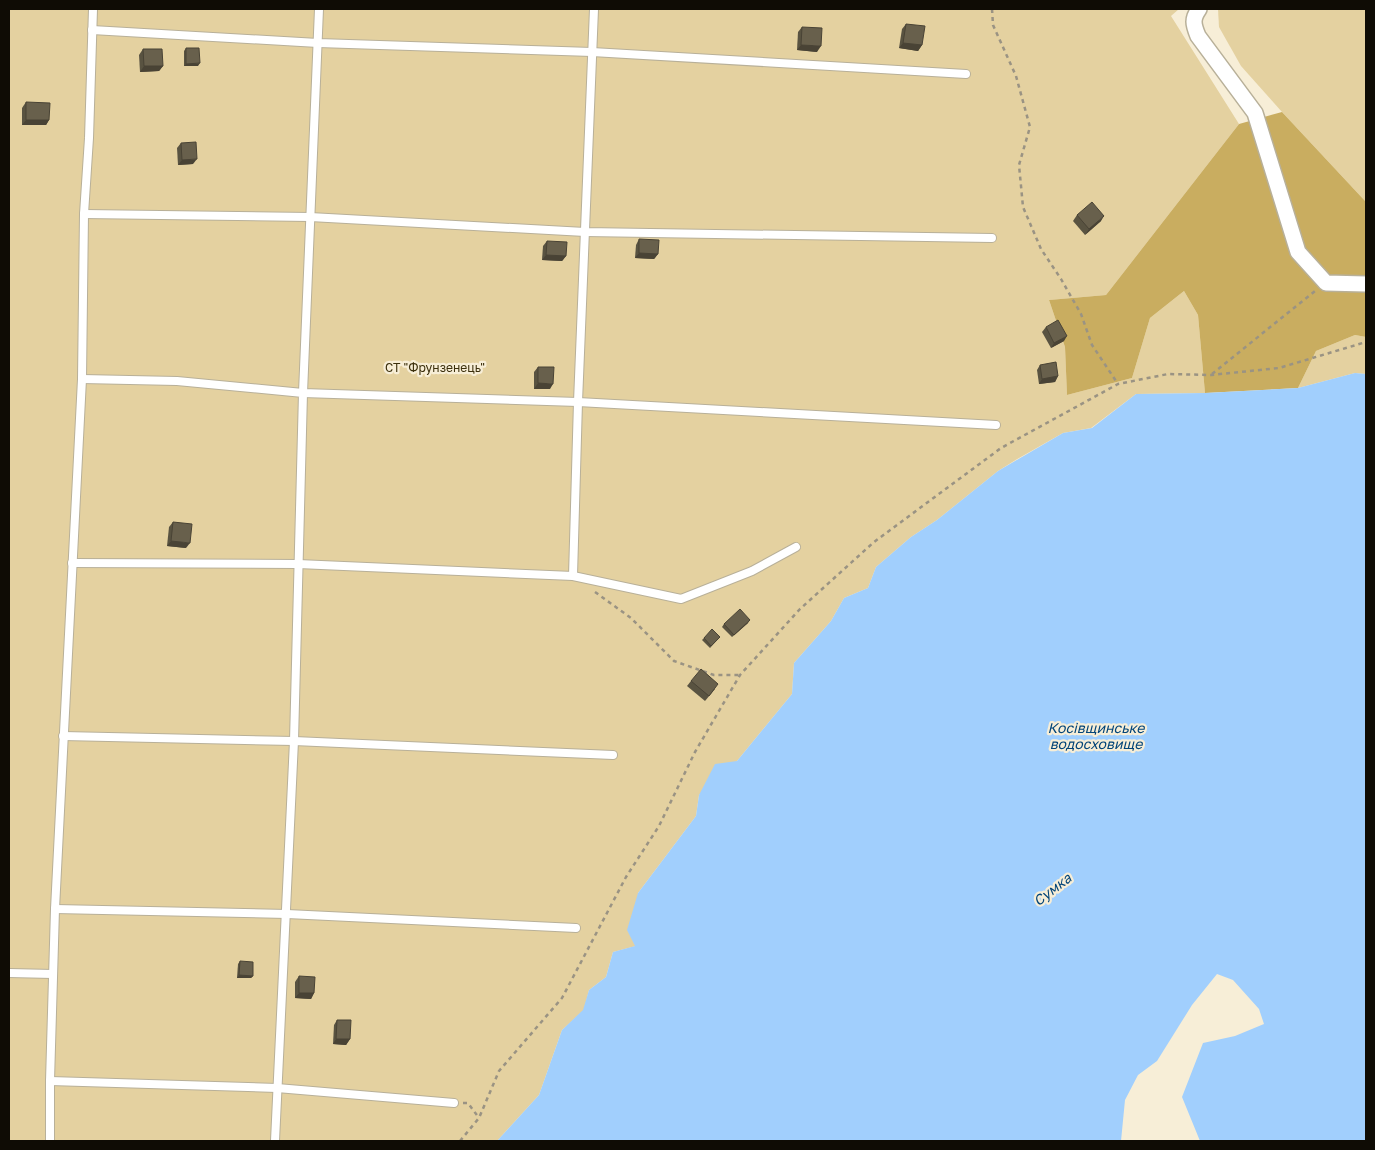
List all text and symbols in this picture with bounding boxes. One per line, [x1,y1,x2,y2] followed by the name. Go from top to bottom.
[385,360,485,375] park label: СТ "Фрунзенець"
[1048,719,1145,752] water label: Косівщинське водосховище
[1030,868,1075,909] water label: Сумка

